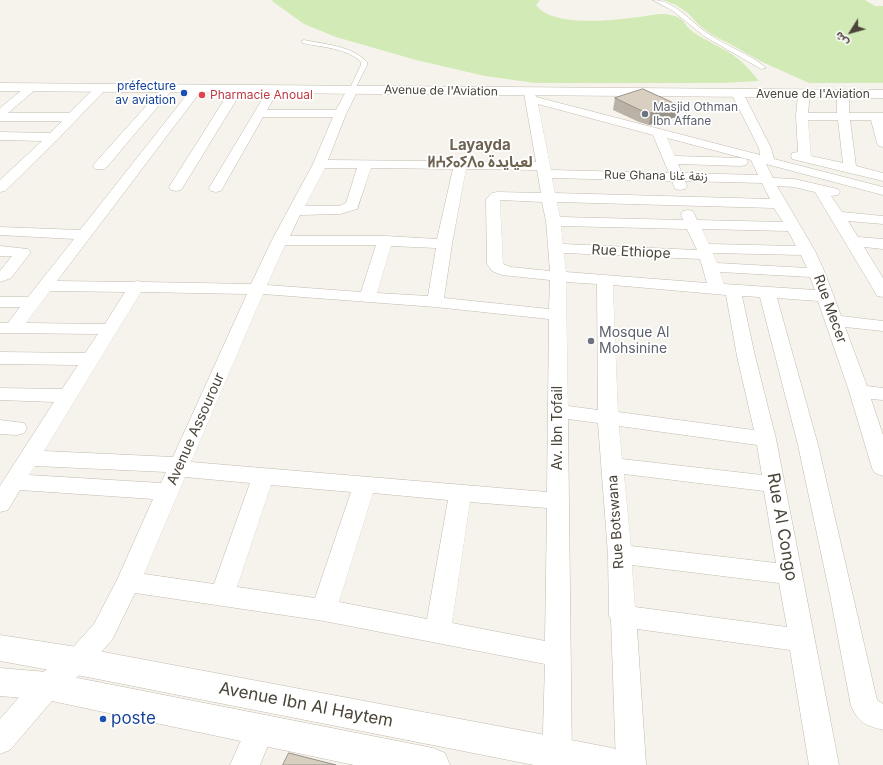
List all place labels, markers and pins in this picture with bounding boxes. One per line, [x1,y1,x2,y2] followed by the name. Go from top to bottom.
[115,79,176,107] place label: préfecture av aviation
[179,88,189,98] marker: préfecture av aviation
[210,88,313,102] place label: Pharmacie Anoual
[197,90,207,100] marker: Pharmacie Anoual
[653,100,738,128] place label: Masjid Othman Ibn Affane
[640,109,650,119] marker: Masjid Othman Ibn Affane
[599,325,669,358] place label: Mosque Al Mohsinine
[586,336,596,346] marker: Mosque Al Mohsinine
[111,709,156,729] place label: poste
[98,714,108,724] marker: poste

